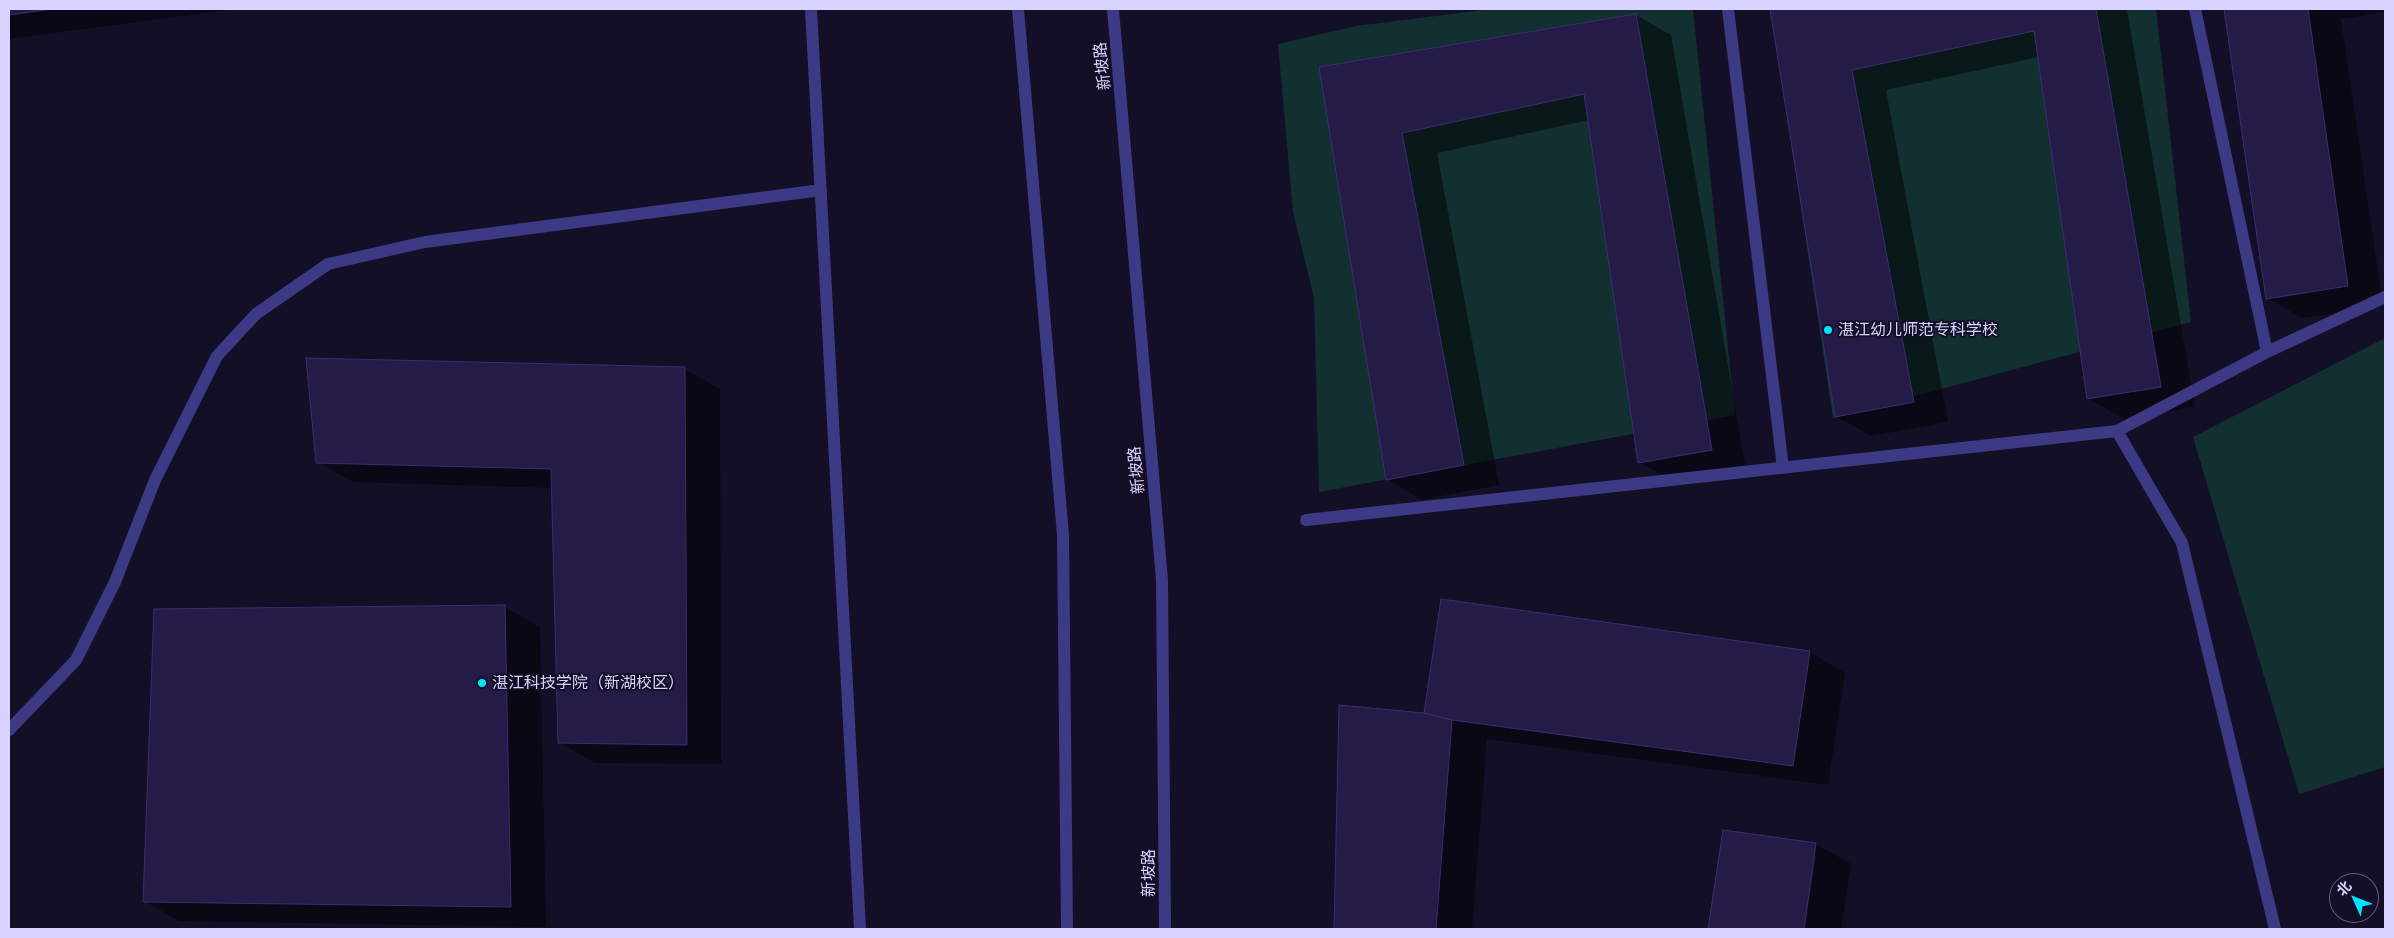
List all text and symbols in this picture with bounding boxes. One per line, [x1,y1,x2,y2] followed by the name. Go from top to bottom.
[1091,41,1115,91] street label: 新坡路
[1838,320,1998,340] place label: 湛江幼儿师范专科学校
[1822,324,1834,336] marker: 湛江幼儿师范专科学校
[1125,445,1149,495] street label: 新坡路
[492,673,684,693] place label: 湛江科技学院（新湖校区）
[476,677,488,689] marker: 湛江科技学院（新湖校区）
[1139,849,1159,897] street label: 新坡路
[2329,873,2379,923] north arrow
[2332,876,2355,900] text: 北

